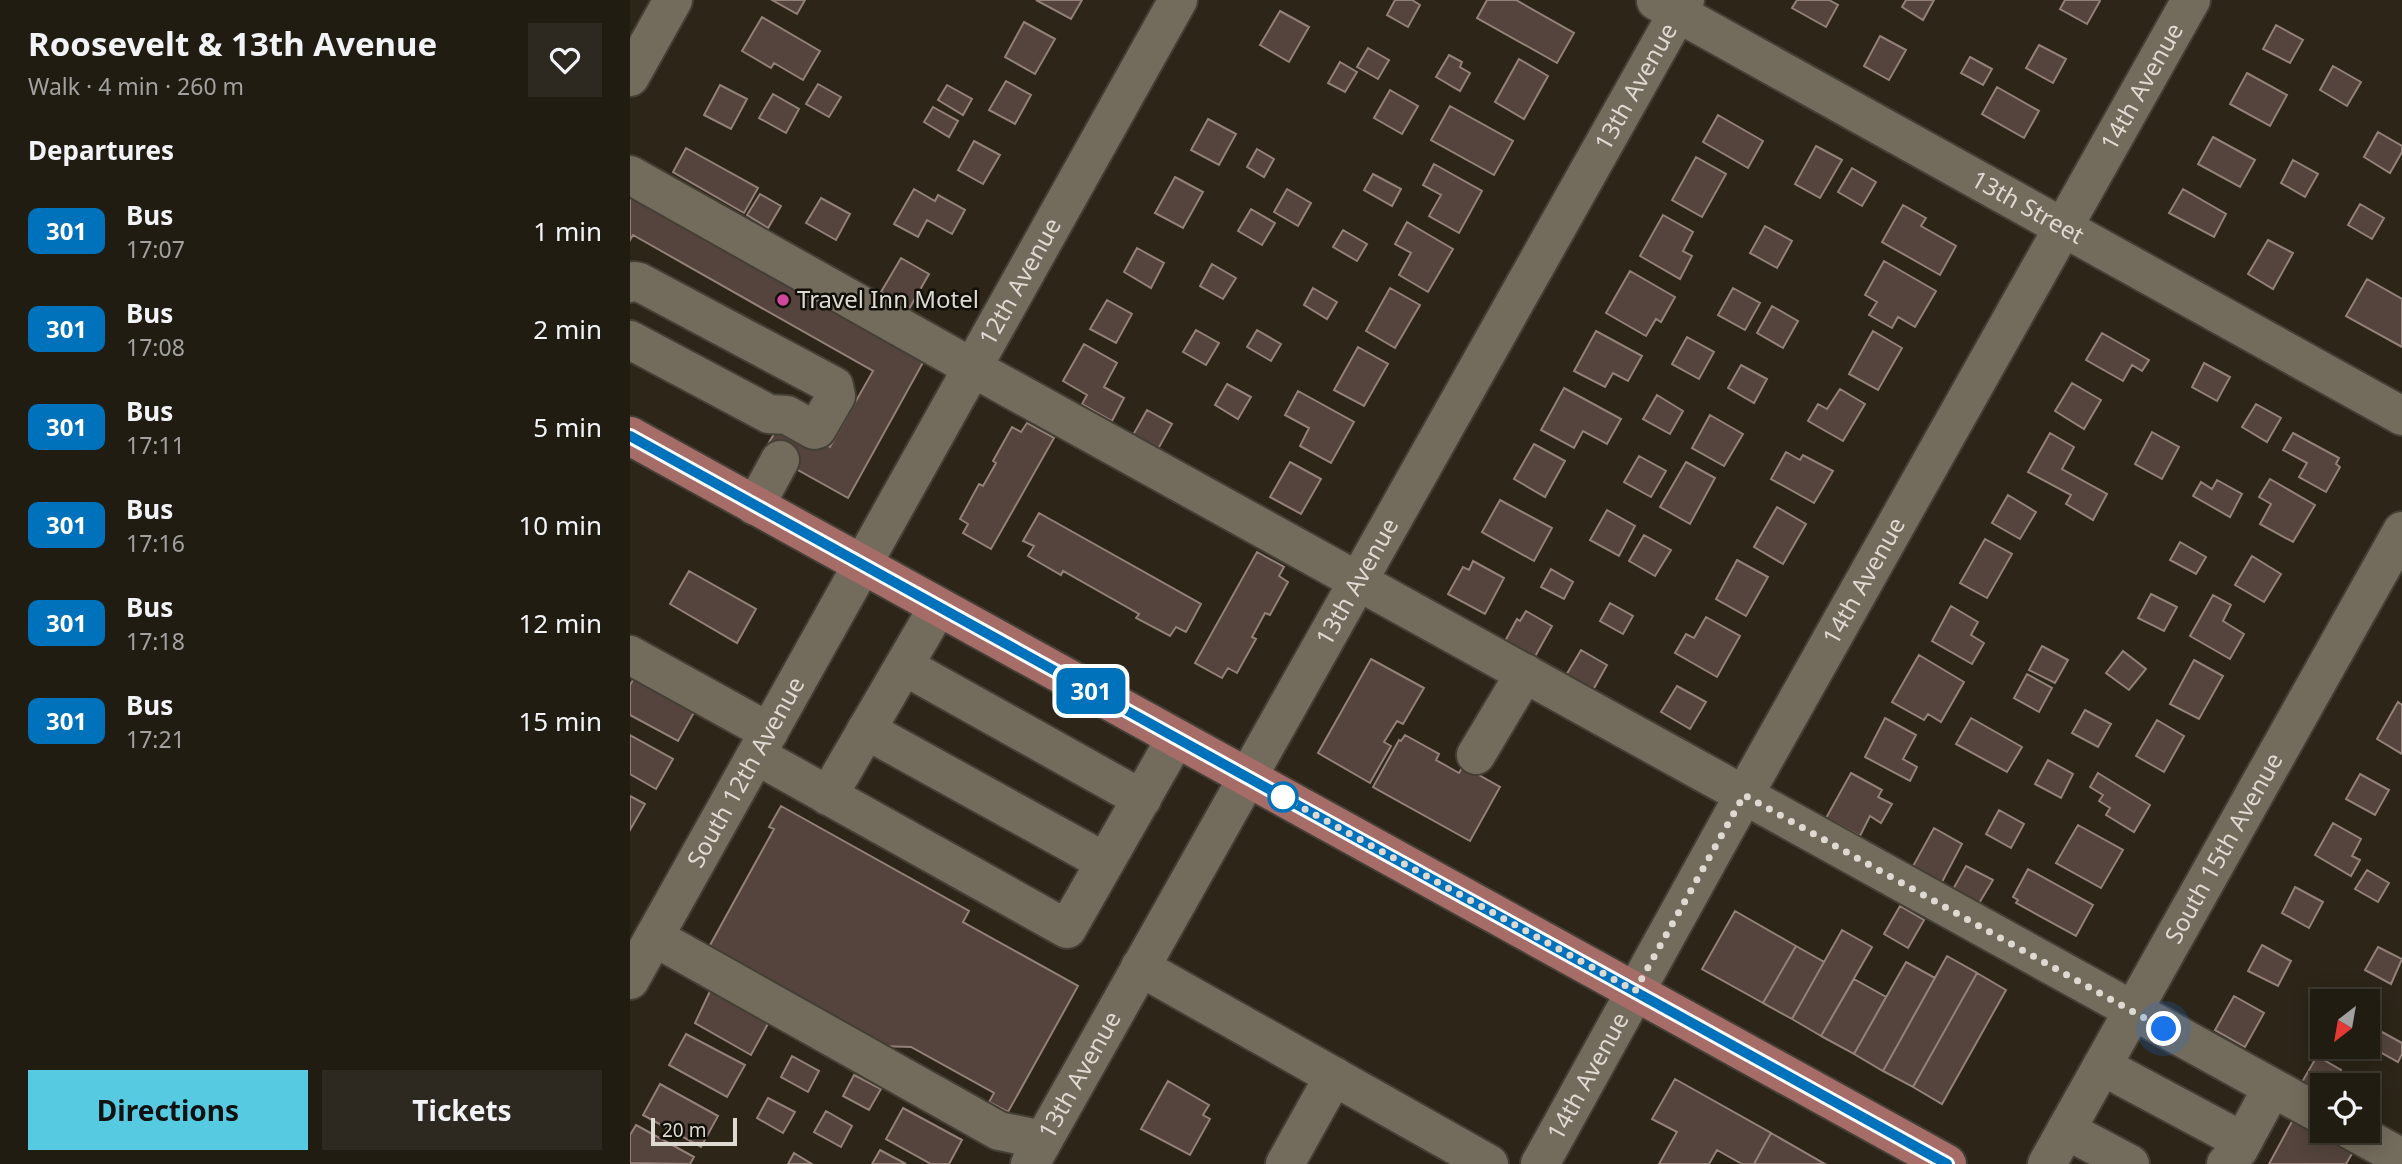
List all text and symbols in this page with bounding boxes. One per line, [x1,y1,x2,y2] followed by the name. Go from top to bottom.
[1586,16,1684,156] street label: 13th Avenue
[2092,16,2190,156] street label: 14th Avenue
[28,21,437,66] text: Roosevelt & 13th Avenue
[528,23,602,97] button: heart
[28,70,244,102] text: Walk · 4 min · 260 m
[28,132,174,168] text: Departures
[1966,162,2091,251] street label: 13th Street
[126,197,173,233] text: Bus
[970,211,1068,351] street label: 12th Avenue
[533,213,602,249] text: 1 min
[46,214,87,247] text: 301
[126,233,185,265] text: 17:07
[797,282,979,315] place label: Travel Inn Motel
[775,292,791,308] marker: Travel Inn Motel
[126,295,173,331] text: Bus
[533,311,602,347] text: 2 min
[46,312,87,345] text: 301
[126,331,185,363] text: 17:08
[126,393,173,429] text: Bus
[533,409,602,445] text: 5 min
[46,410,87,443] text: 301
[126,429,185,461] text: 17:11
[126,491,173,527] text: Bus
[518,507,602,543] text: 10 min
[46,508,87,541] text: 301
[1307,511,1405,651] street label: 13th Avenue
[1814,511,1912,650] street label: 14th Avenue
[126,527,185,559] text: 17:16
[126,589,173,625] text: Bus
[518,605,602,641] text: 12 min
[46,606,87,639] text: 301
[126,625,185,657] text: 17:18
[1051,668,1131,714] line badge: 301
[678,670,811,873] street label: South 12th Avenue
[1070,674,1112,707] text: 301
[126,687,173,723] text: Bus
[518,703,602,739] text: 15 min
[46,704,87,737] text: 301
[126,723,185,755] text: 17:21
[2156,746,2289,949] street label: South 15th Avenue
[1268,782,1298,812] unlabelled marker
[2310,989,2380,1059] north arrow
[2310,989,2380,1143] map controls
[1030,1005,1128,1144] street label: 13th Avenue
[1538,1006,1636,1146] street label: 14th Avenue
[2146,1011,2181,1046] your location
[28,1070,308,1150] button: Directions
[322,1070,602,1150] button: Tickets
[2310,1073,2380,1143] button: locate
[651,1115,737,1147] scale bar
[662,1117,706,1143] text: 20 m

